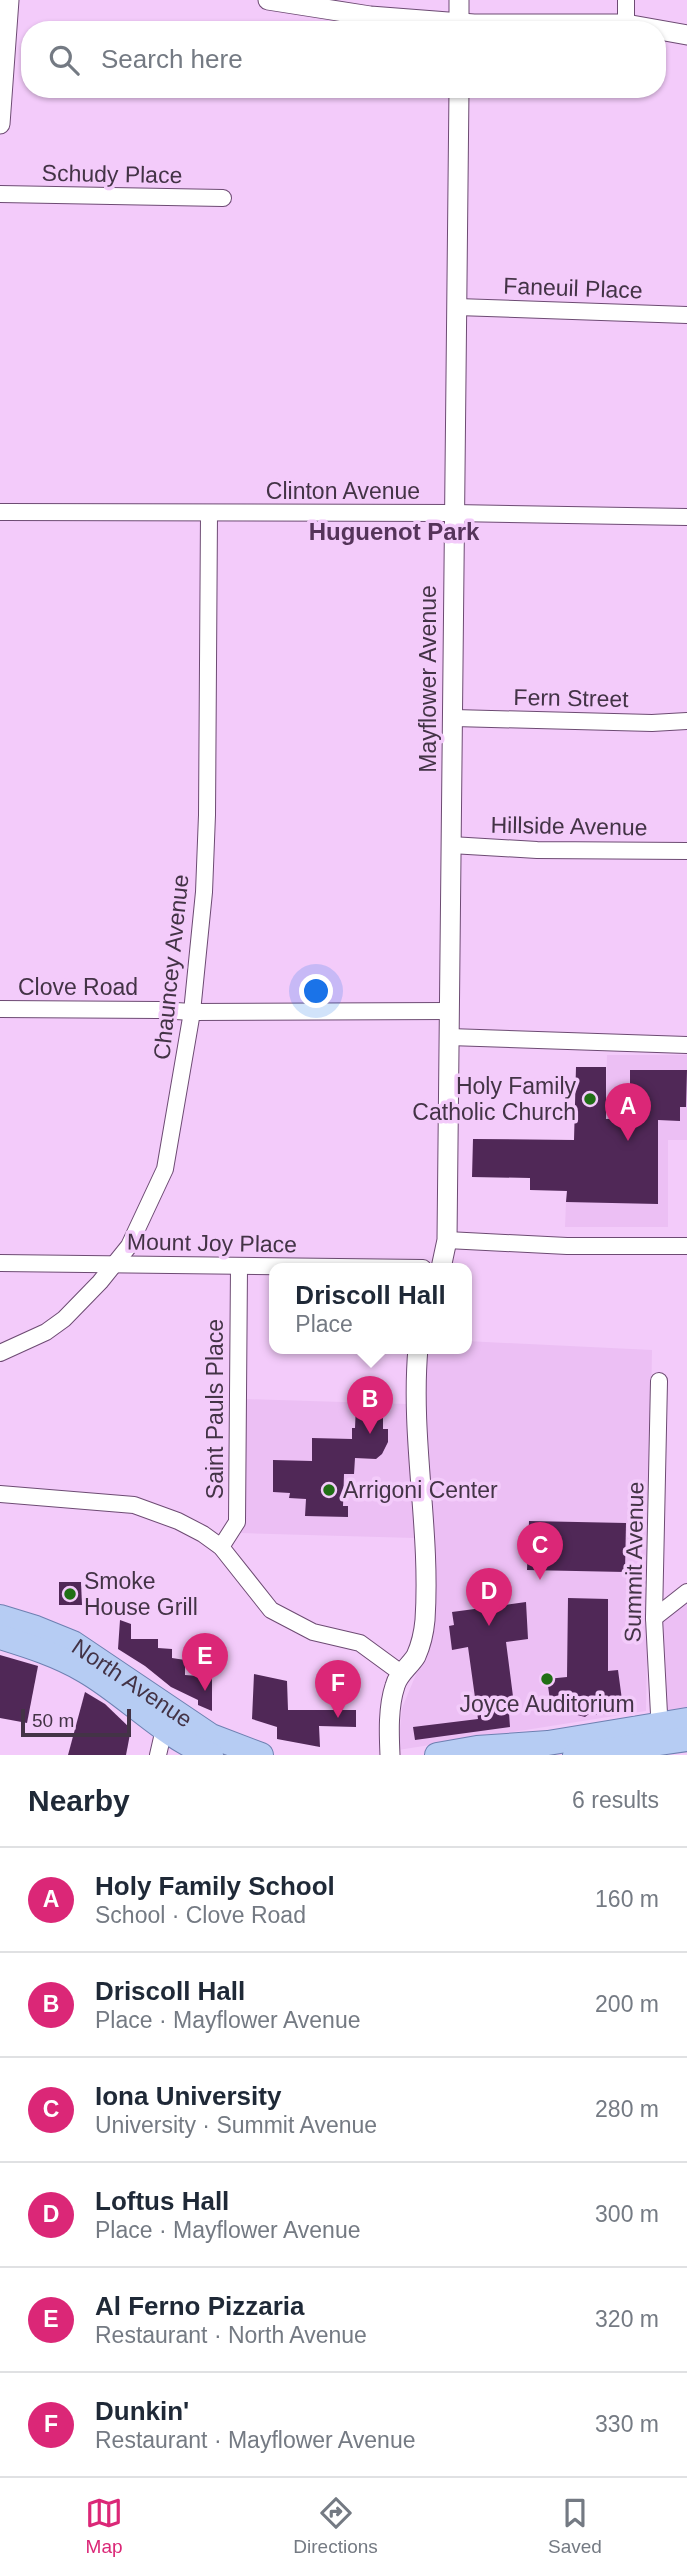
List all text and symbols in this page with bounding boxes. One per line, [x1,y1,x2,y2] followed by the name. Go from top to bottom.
[21,21,666,98] search box
[45,41,83,79] icon: search
[101,44,243,74] text: Search here
[41,160,183,188] street label: Schudy Place
[503,273,643,303] street label: Faneuil Place
[266,478,420,504] street label: Clinton Avenue
[309,518,480,545] district label: Huguenot Park
[415,585,441,773] street label: Mayflower Avenue
[513,684,629,712] street label: Fern Street
[490,812,648,840] street label: Hillside Avenue
[148,873,194,1061] street label: Chauncey Avenue
[18,974,138,1000] street label: Clove Road
[299,974,333,1008] your location
[412,1073,576,1125] place label: Holy Family Catholic Church
[605,1083,651,1141] pin: A
[582,1091,598,1107] marker: Holy Family Catholic Church
[127,1229,297,1257] street label: Mount Joy Place
[269,1263,472,1354] popup
[295,1280,446,1310] text: Driscoll Hall
[295,1311,353,1337] text: Place
[202,1319,228,1499] street label: Saint Pauls Place
[347,1376,393,1434] pin: B
[343,1477,498,1503] place label: Arrigoni Center
[620,1481,648,1643] street label: Summit Avenue
[321,1482,337,1498] marker: Arrigoni Center
[517,1522,563,1580] pin: C
[84,1568,198,1620] place label: Smoke House Grill
[466,1568,512,1626] pin: D
[62,1586,78,1602] marker: Smoke House Grill
[67,1633,197,1733] street label: North Avenue
[182,1633,228,1691] pin: E
[315,1660,361,1718] pin: F
[539,1671,555,1687] marker: Joyce Auditorium
[459,1691,635,1717] place label: Joyce Auditorium
[21,1706,131,1738] scale bar
[32,1710,74,1731] text: 50 m
[28,1784,130,1817] text: Nearby
[572,1787,659,1813] text: 6 results
[95,1871,335,1901] text: Holy Family School
[43,1886,59,1912] text: A
[595,1886,659,1912] text: 160 m
[95,1902,306,1928] text: School · Clove Road
[95,1976,245,2006] text: Driscoll Hall
[43,1991,59,2017] text: B
[595,1991,659,2017] text: 200 m
[95,2007,361,2033] text: Place · Mayflower Avenue
[95,2081,281,2111] text: Iona University
[43,2096,59,2122] text: C
[595,2096,659,2122] text: 280 m
[95,2112,377,2138] text: University · Summit Avenue
[95,2186,229,2216] text: Loftus Hall
[43,2201,59,2227] text: D
[595,2201,659,2227] text: 300 m
[95,2217,361,2243] text: Place · Mayflower Avenue
[95,2291,305,2321] text: Al Ferno Pizzaria
[43,2306,59,2332] text: E
[595,2306,659,2332] text: 320 m
[95,2322,367,2348] text: Restaurant · North Avenue
[95,2396,189,2426] text: Dunkin'
[44,2411,58,2437] text: F
[595,2411,659,2437] text: 330 m
[95,2427,415,2453] text: Restaurant · Mayflower Avenue
[85,2494,123,2558] tab: Map
[293,2494,378,2558] tab: Directions
[548,2494,602,2558] tab: Saved

